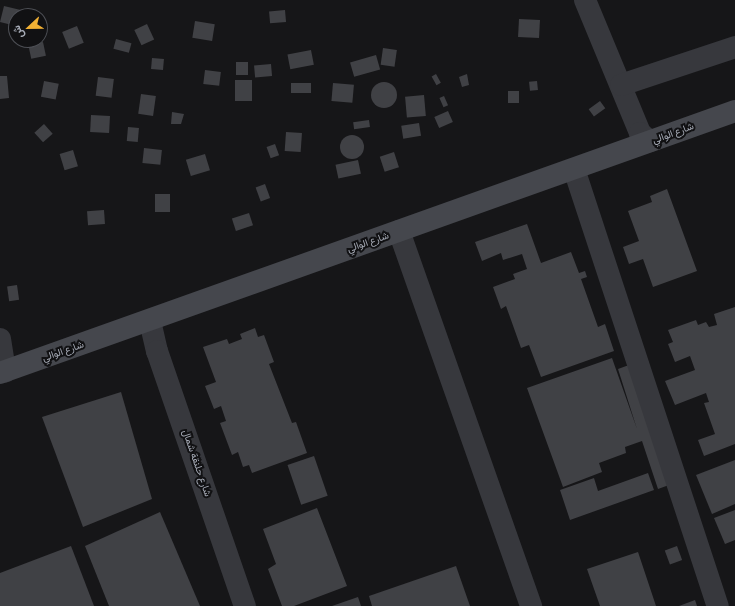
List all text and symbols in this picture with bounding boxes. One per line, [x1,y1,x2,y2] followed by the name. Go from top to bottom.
[8,8,48,48] north arrow
[9,24,26,41] text: ش
[651,120,695,146] street label: شارع الوالي
[346,229,390,255] street label: شارع الوالي
[41,338,85,364] street label: شارع الوالي
[180,428,214,498] street label: شارع حلنقة شمال

